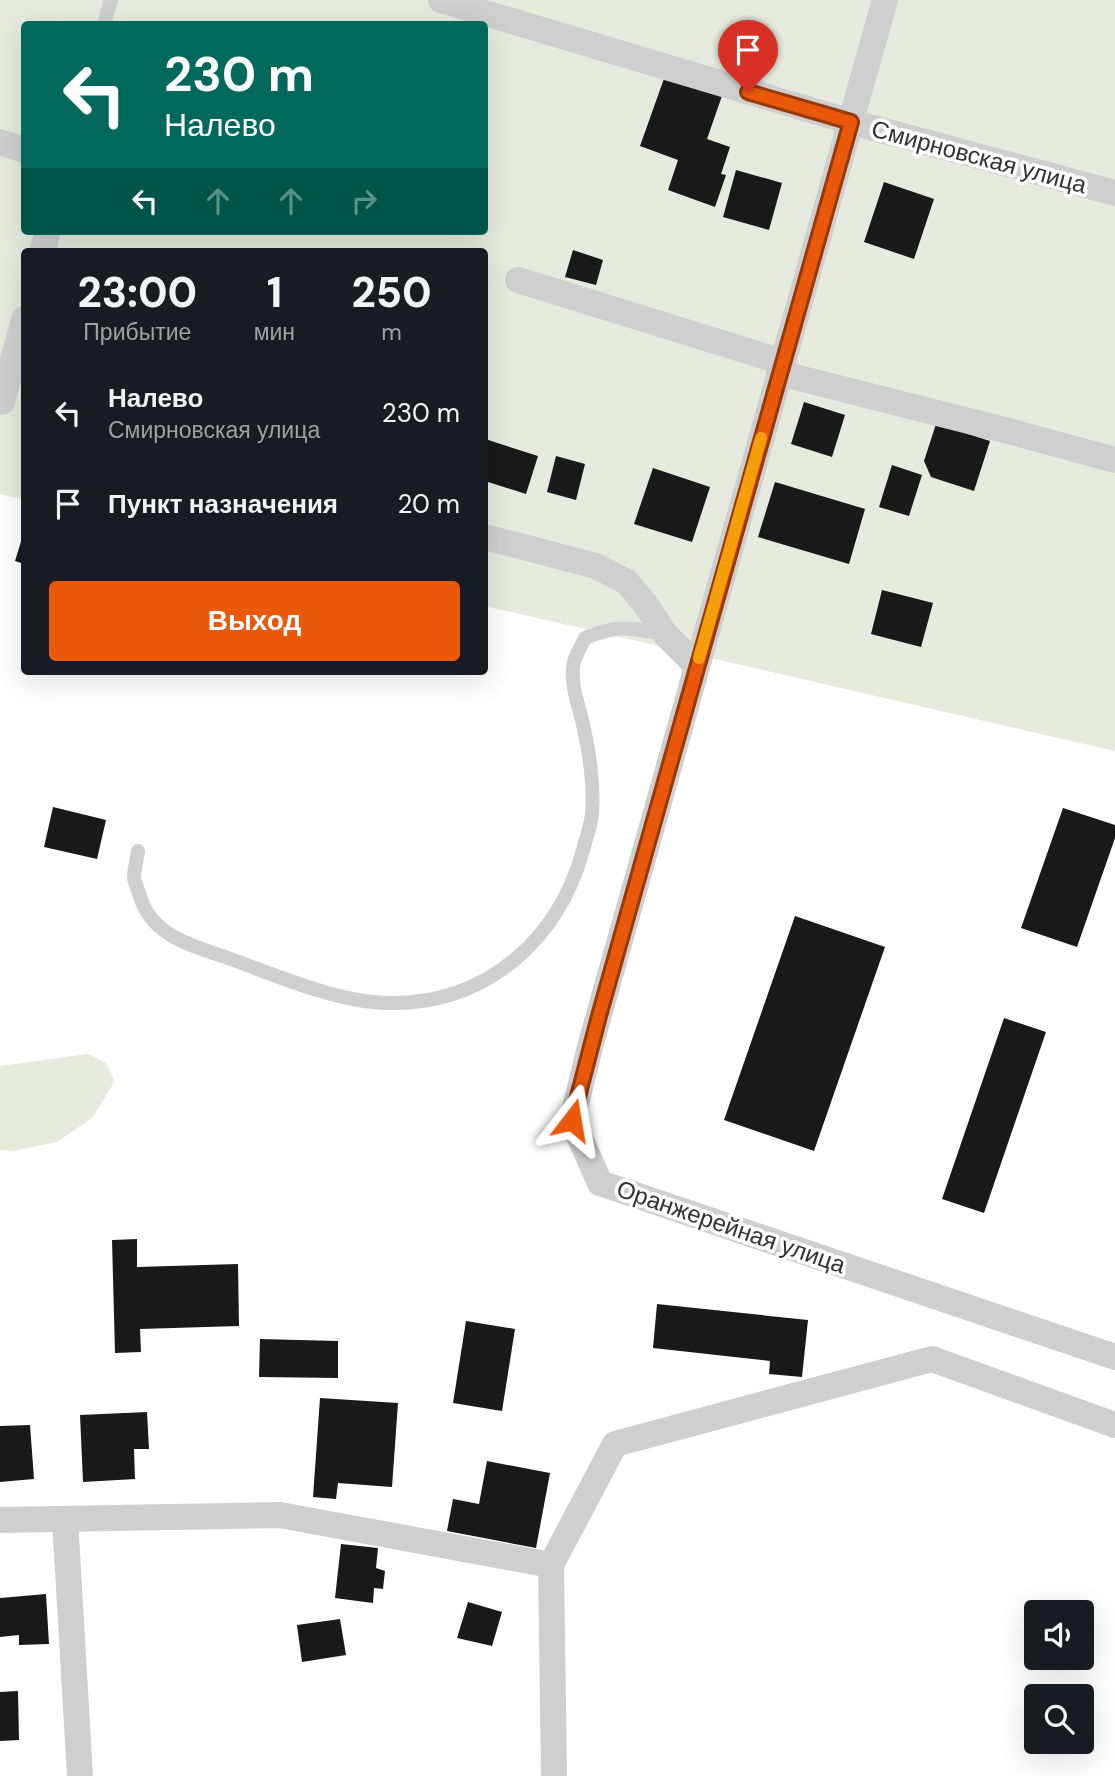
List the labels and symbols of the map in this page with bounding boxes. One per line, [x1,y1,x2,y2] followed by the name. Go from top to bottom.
[718,20,778,92] pin
[868,113,1091,200] street label: Смирновская улица
[535,1083,609,1157] position arrow
[613,1173,850,1280] street label: Оранжерейная улица

